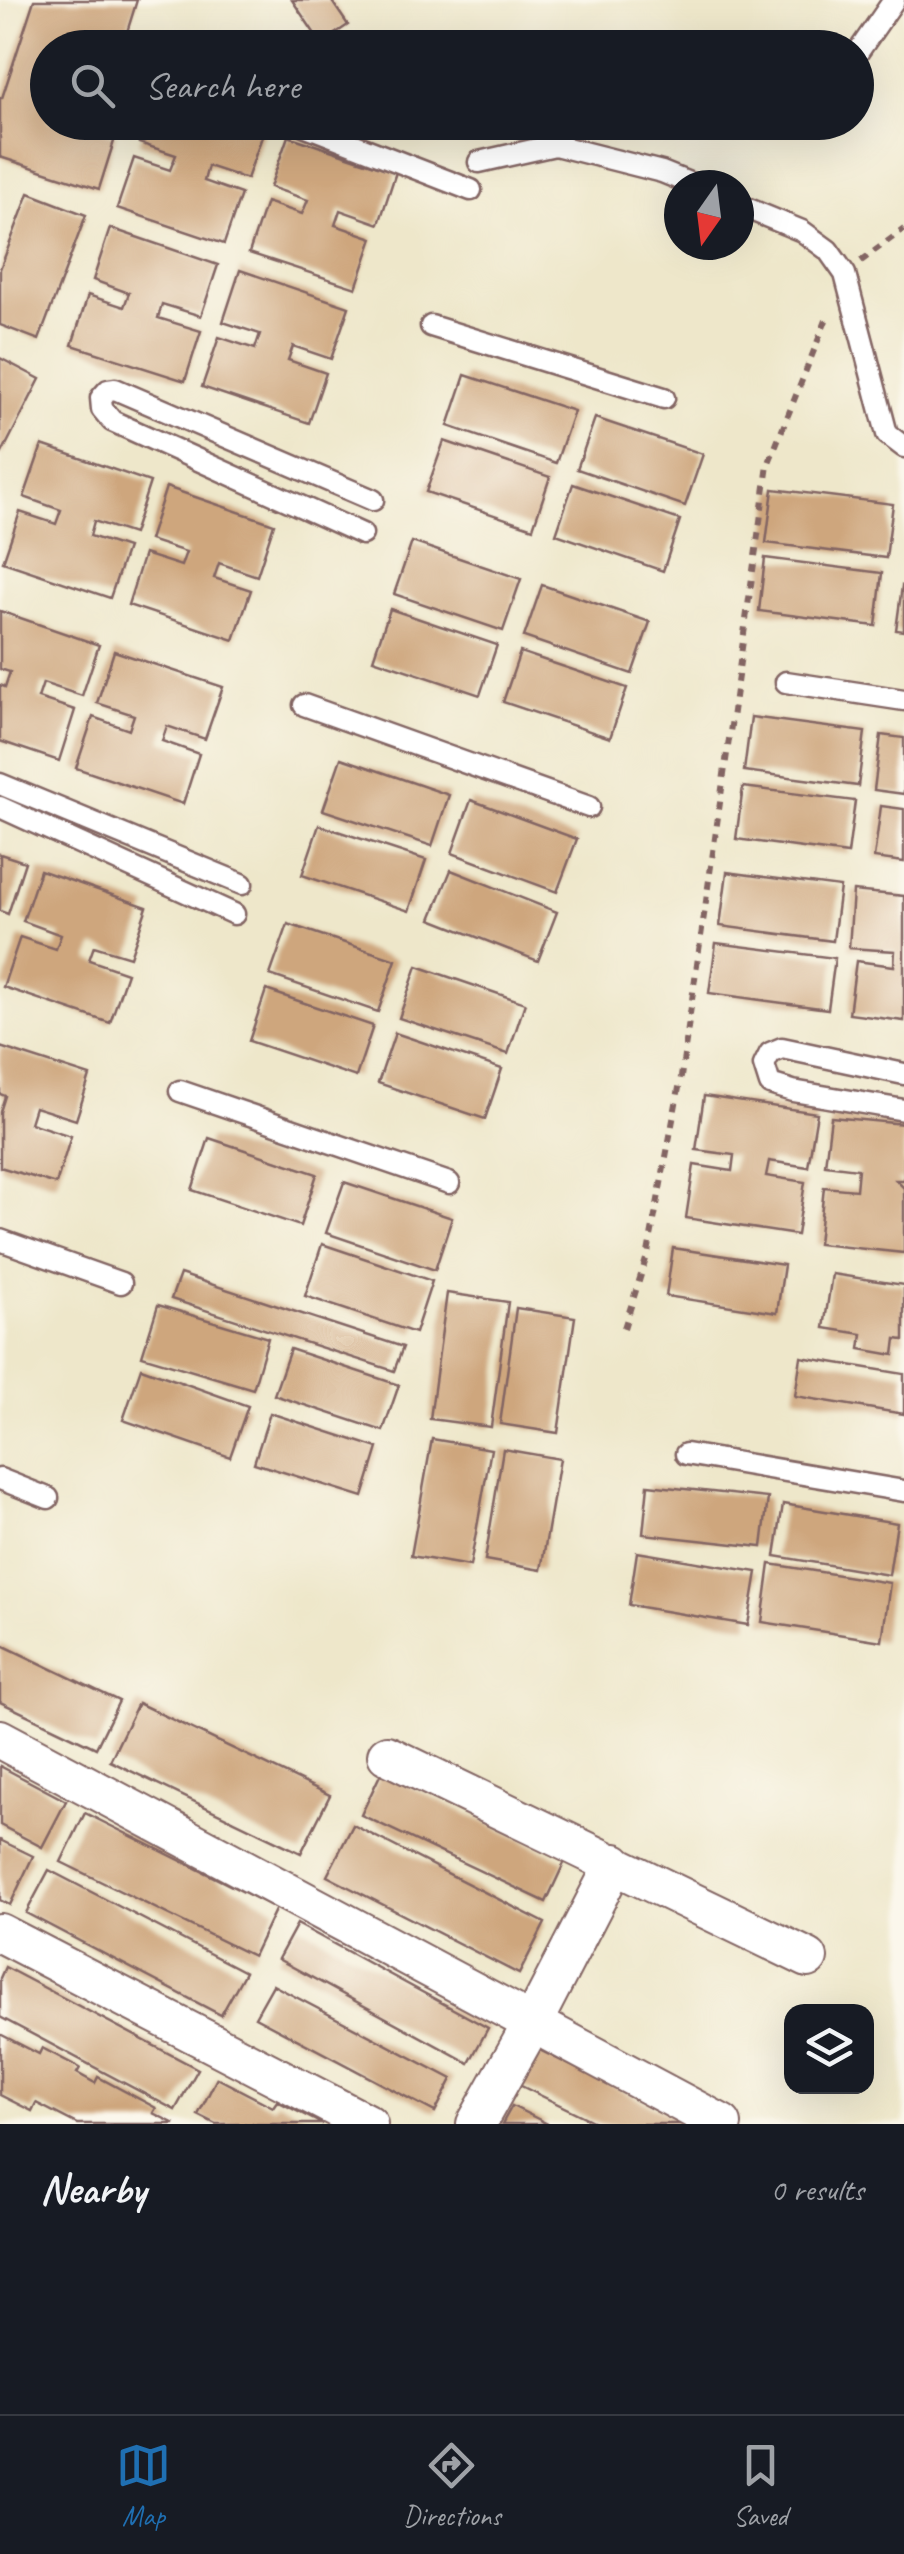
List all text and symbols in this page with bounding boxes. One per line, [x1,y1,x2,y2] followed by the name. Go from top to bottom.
[30,30,874,140] search box
[65,58,120,113] icon: search
[145,62,300,109] text: Search here
[664,170,754,260] north arrow
[784,2004,874,2094] map controls
[784,2004,874,2094] button: layers
[40,2163,146,2216] text: Nearby
[770,2169,864,2210] text: 0 results
[116,2438,171,2533] tab: Map
[403,2438,501,2533] tab: Directions
[733,2438,788,2533] tab: Saved

